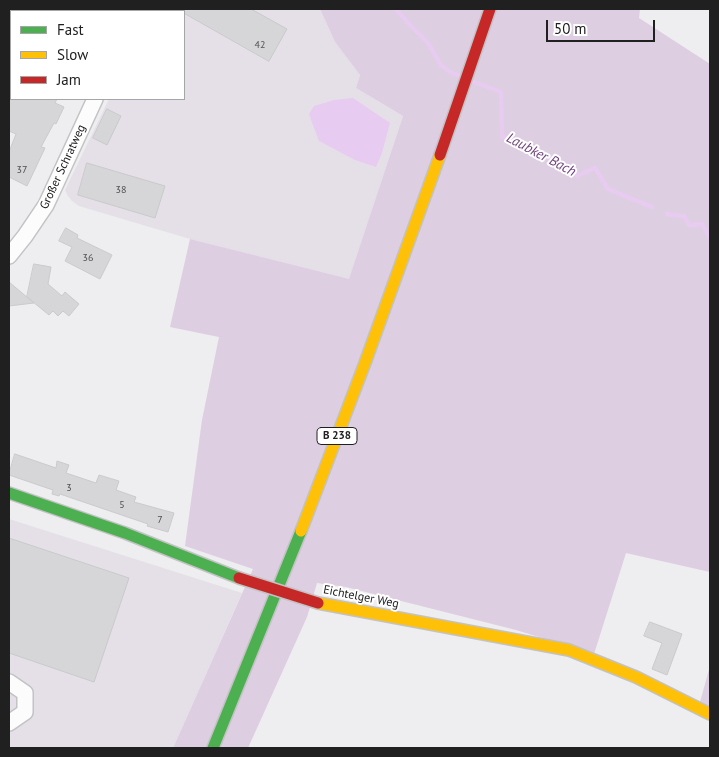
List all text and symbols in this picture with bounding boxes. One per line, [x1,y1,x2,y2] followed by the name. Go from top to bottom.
[10,10,185,100] legend
[549,10,658,42] scale bar
[554,19,587,38] text: 50 m
[57,20,84,39] text: Fast
[255,39,265,51] house number: 42
[57,45,88,64] text: Slow
[57,70,81,89] text: Jam
[37,122,89,212] street label: Großer Schratweg
[503,130,579,180] water label: Laubker Bach
[17,164,27,176] house number: 37
[116,184,126,196] house number: 38
[83,252,93,264] house number: 36
[317,428,357,444] road number: B 238
[66,482,72,494] house number: 3
[119,499,125,511] house number: 5
[157,514,163,526] house number: 7
[322,583,400,611] street label: Eichtelger Weg

